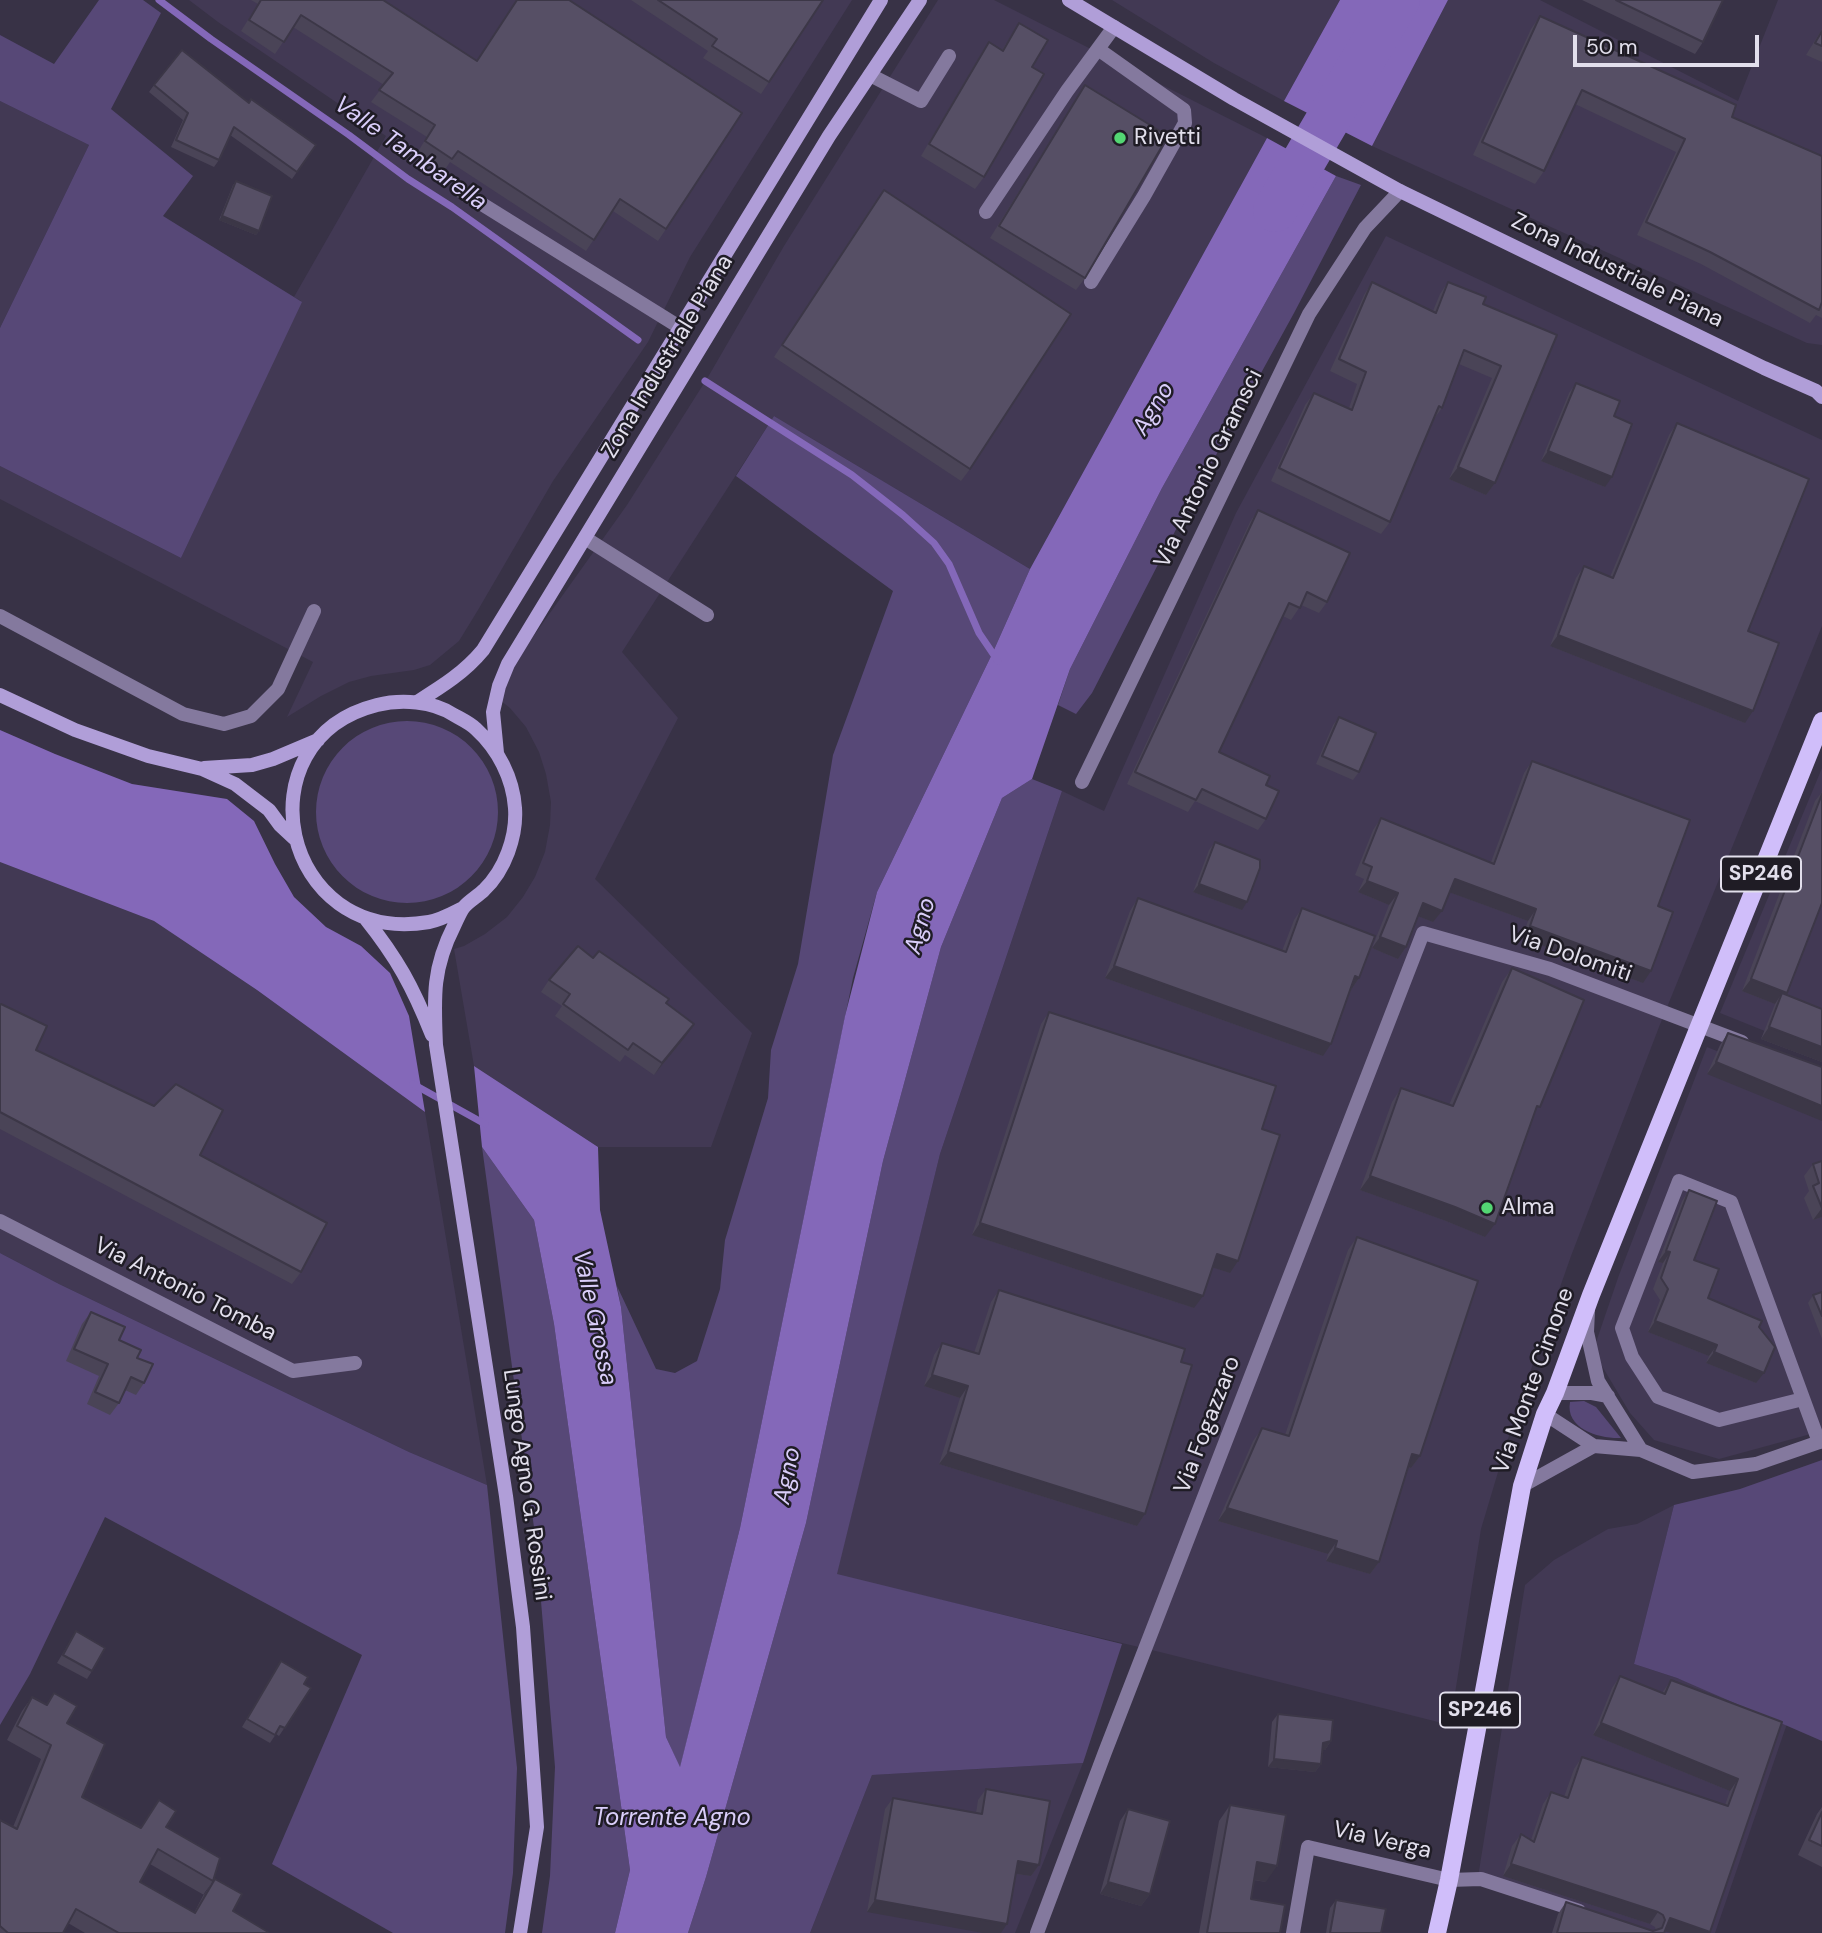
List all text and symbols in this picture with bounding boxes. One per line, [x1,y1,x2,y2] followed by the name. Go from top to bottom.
[1577,21,1762,65] scale bar
[1586,33,1637,61] text: 50 m
[328,91,492,217] water label: Valle Tambarella
[1134,124,1201,152] place label: Rivetti
[1112,130,1128,146] marker: Rivetti
[1507,208,1727,334] street label: Zona Industriale Piana
[596,250,740,464] street label: Zona Industriale Piana
[1149,365,1269,573] street label: Via Antonio Gramsci
[1127,377,1181,441] water label: Agno
[1721,856,1801,892] road number: SP246
[899,894,943,958] water label: Agno
[1505,921,1635,989] street label: Via Dolomiti
[1501,1194,1554,1222] place label: Alma
[1479,1200,1495,1216] marker: Alma
[89,1232,281,1348] street label: Via Antonio Tomba
[566,1248,622,1388] water label: Valle Grossa
[1488,1284,1580,1478] street label: Via Monte Cimone
[1169,1352,1247,1498] street label: Via Fogazzaro
[496,1367,556,1603] street label: Lungo Agno G. Rossini
[768,1445,808,1507] water label: Agno
[1440,1692,1520,1728] road number: SP246
[593,1805,751,1833] water label: Torrente Agno
[1330,1816,1434,1866] street label: Via Verga

